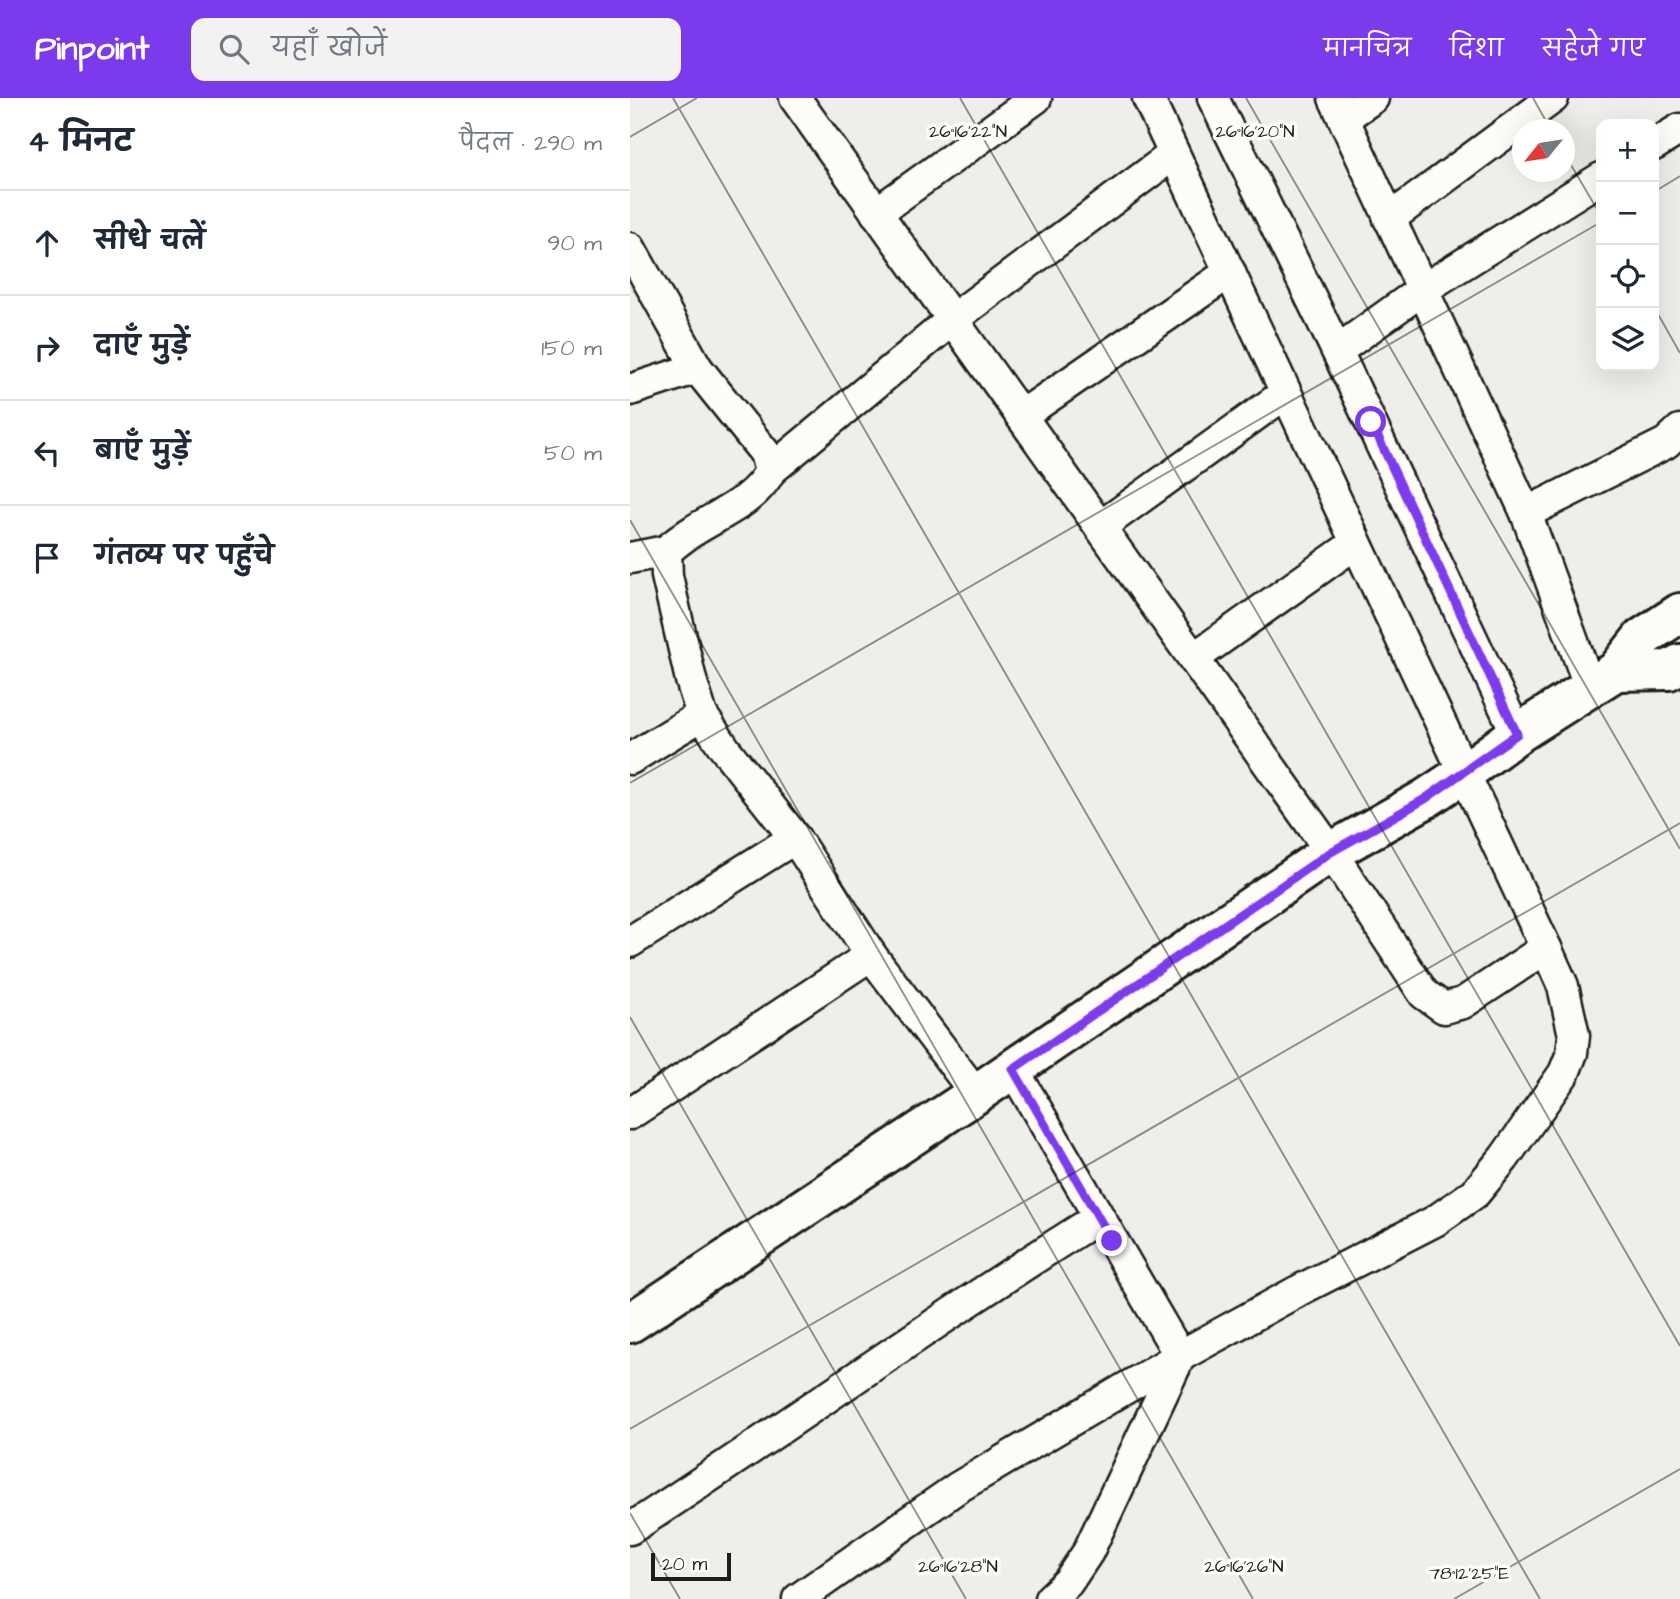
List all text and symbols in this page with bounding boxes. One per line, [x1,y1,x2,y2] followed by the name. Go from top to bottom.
[191,18,681,81] search box
[35,26,149,72] text: Pinpoint
[215,30,253,68] icon: search
[271,30,387,66] text: यहाँ खोजें
[1323,32,1411,66] text: मानचित्र
[1449,32,1504,66] text: दिशा
[1542,32,1645,66] text: सहेजे गए
[929,119,1007,144] text: 26°16'22"N
[1215,119,1295,144] text: 26°16'20"N
[1512,119,1575,182] north arrow
[1596,119,1659,371] map controls
[1596,119,1659,182] button: +
[28,121,133,163] text: 4 मिनट
[459,127,602,159] text: पैदल · 290 m
[1596,182,1659,245] button: −
[95,223,205,259] text: सीधे चलें
[28,224,66,262] icon: ahead
[547,227,602,259] text: 90 m
[1596,245,1659,308] button: locate
[1596,308,1659,371] button: layers
[95,328,189,364] text: दाएँ मुड़ें
[28,329,66,367] icon: right
[541,332,602,364] text: 150 m
[1355,406,1386,437] route start
[95,433,190,469] text: बाएँ मुड़ें
[28,434,66,472] icon: left
[544,437,602,469] text: 50 m
[95,538,274,574] text: गंतव्य पर पहुँचे
[28,539,66,577] icon: arrive
[1096,1225,1127,1256] route end
[651,1550,732,1582] scale bar
[662,1551,707,1578] text: 20 m
[918,1554,998,1579] text: 26°16'28"N
[1204,1554,1284,1579] text: 26°16'26"N
[1429,1561,1509,1586] text: 78°12'25"E

